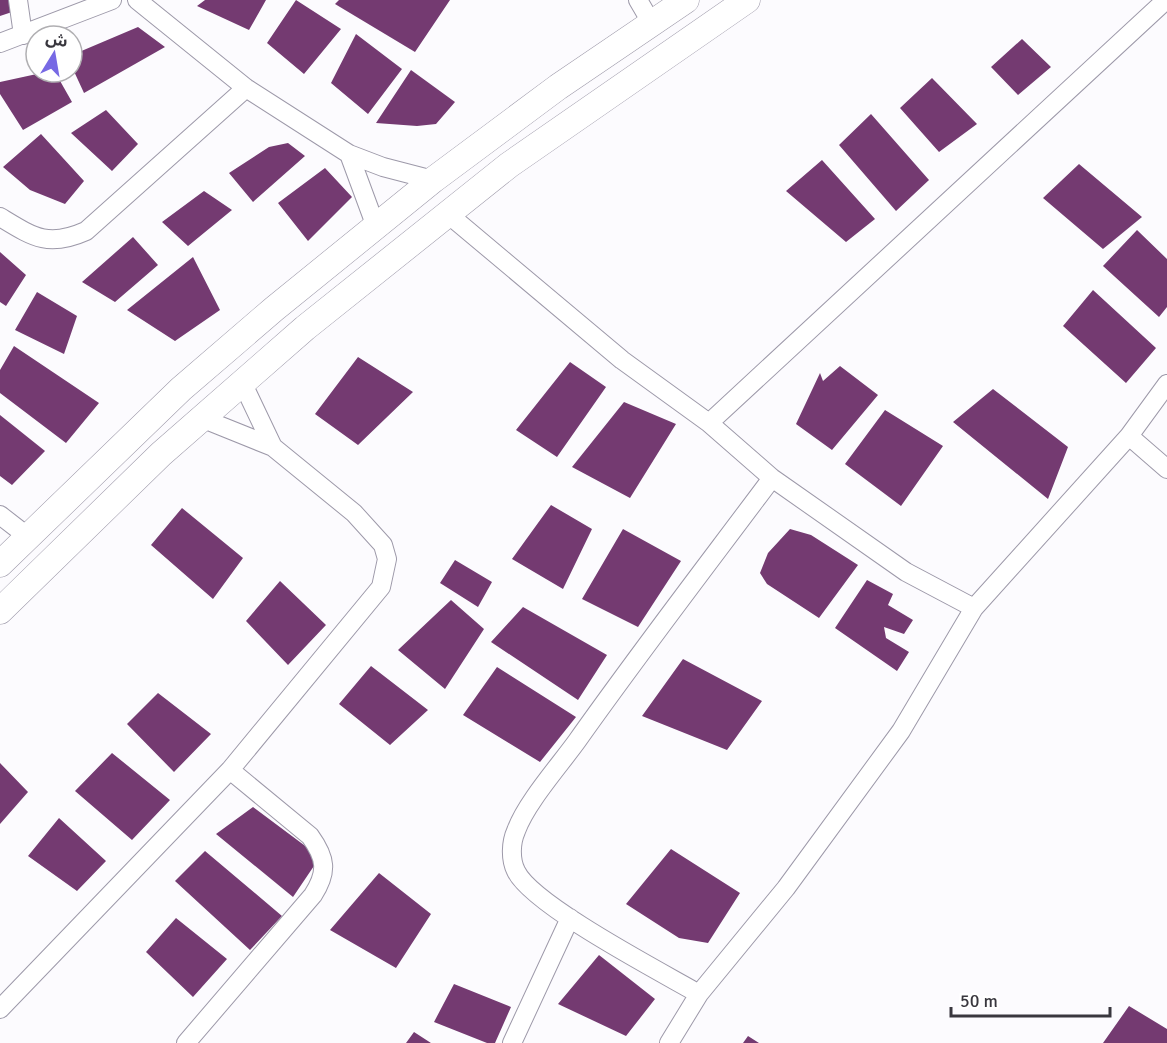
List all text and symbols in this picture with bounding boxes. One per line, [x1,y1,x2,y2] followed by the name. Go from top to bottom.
[24,24,84,84] north arrow
[44,28,69,52] text: ش
[951,980,1110,1018] scale bar
[960,990,998,1012] text: 50 m

